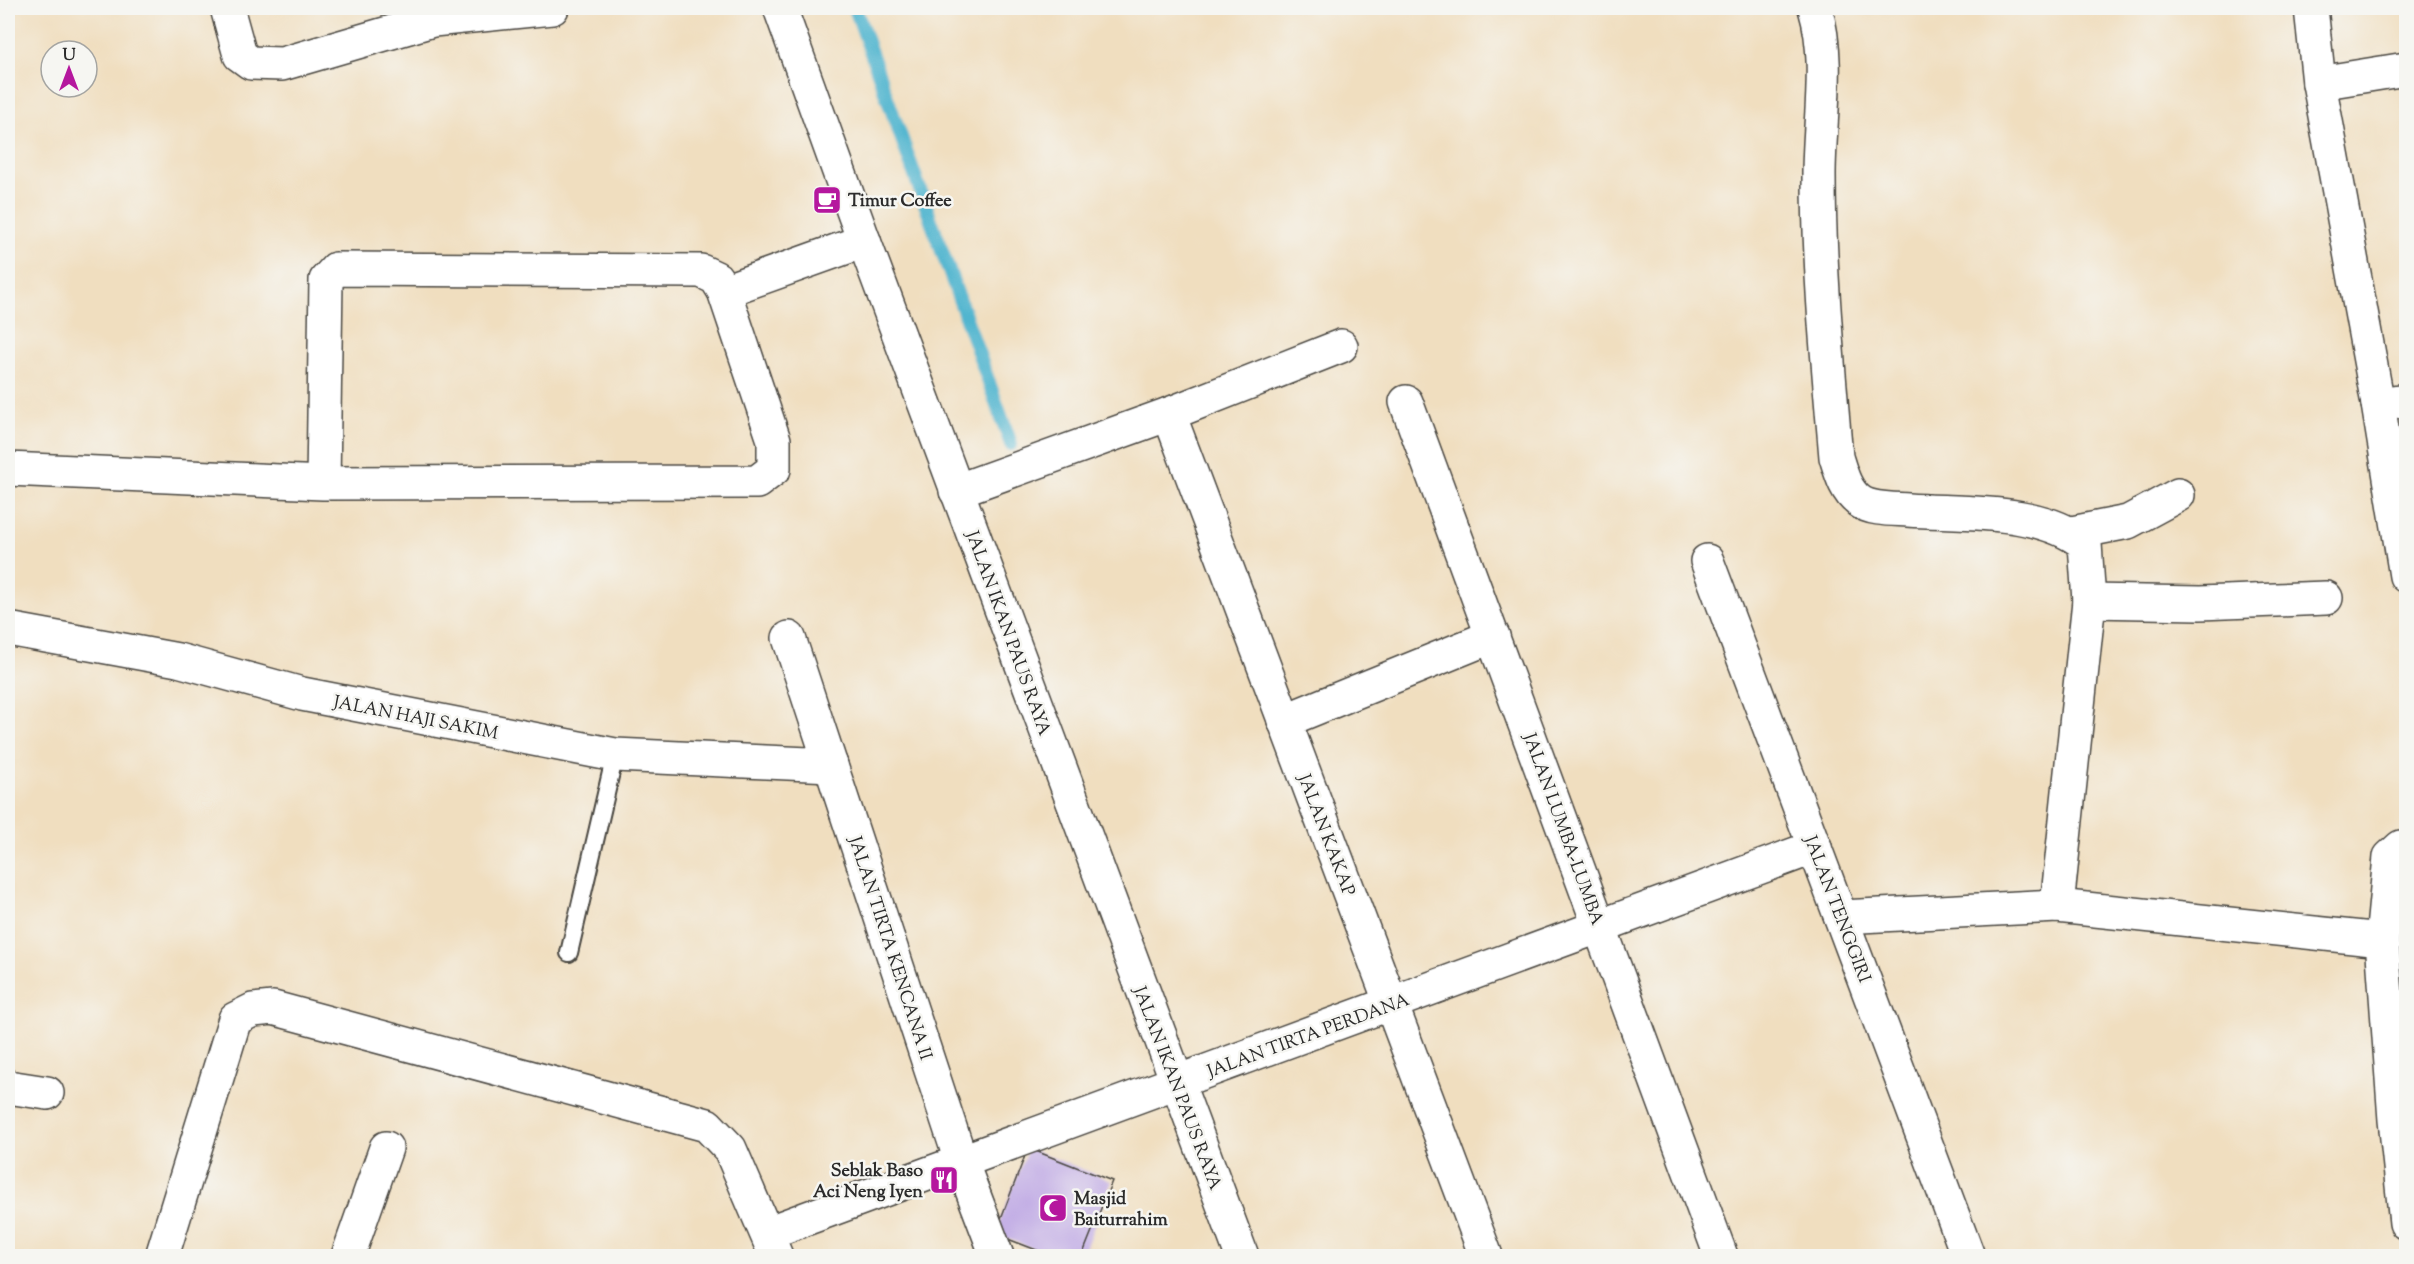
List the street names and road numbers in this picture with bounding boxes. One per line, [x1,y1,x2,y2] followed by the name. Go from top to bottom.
[958,527,1056,740] street label: JALAN IKAN PAUS RAYA
[330,690,501,748] street label: JALAN HAJI SAKIM
[1515,729,1609,930] street label: JALAN LUMBA-LUMBA
[1290,770,1360,901] street label: JALAN KAKAP
[840,832,938,1064] street label: JALAN TIRTA KENCANA II
[1796,832,1876,987] street label: JALAN TENGGIRI
[1125,982,1227,1195] street label: JALAN IKAN PAUS RAYA
[1203,988,1414,1086] street label: JALAN TIRTA PERDANA

